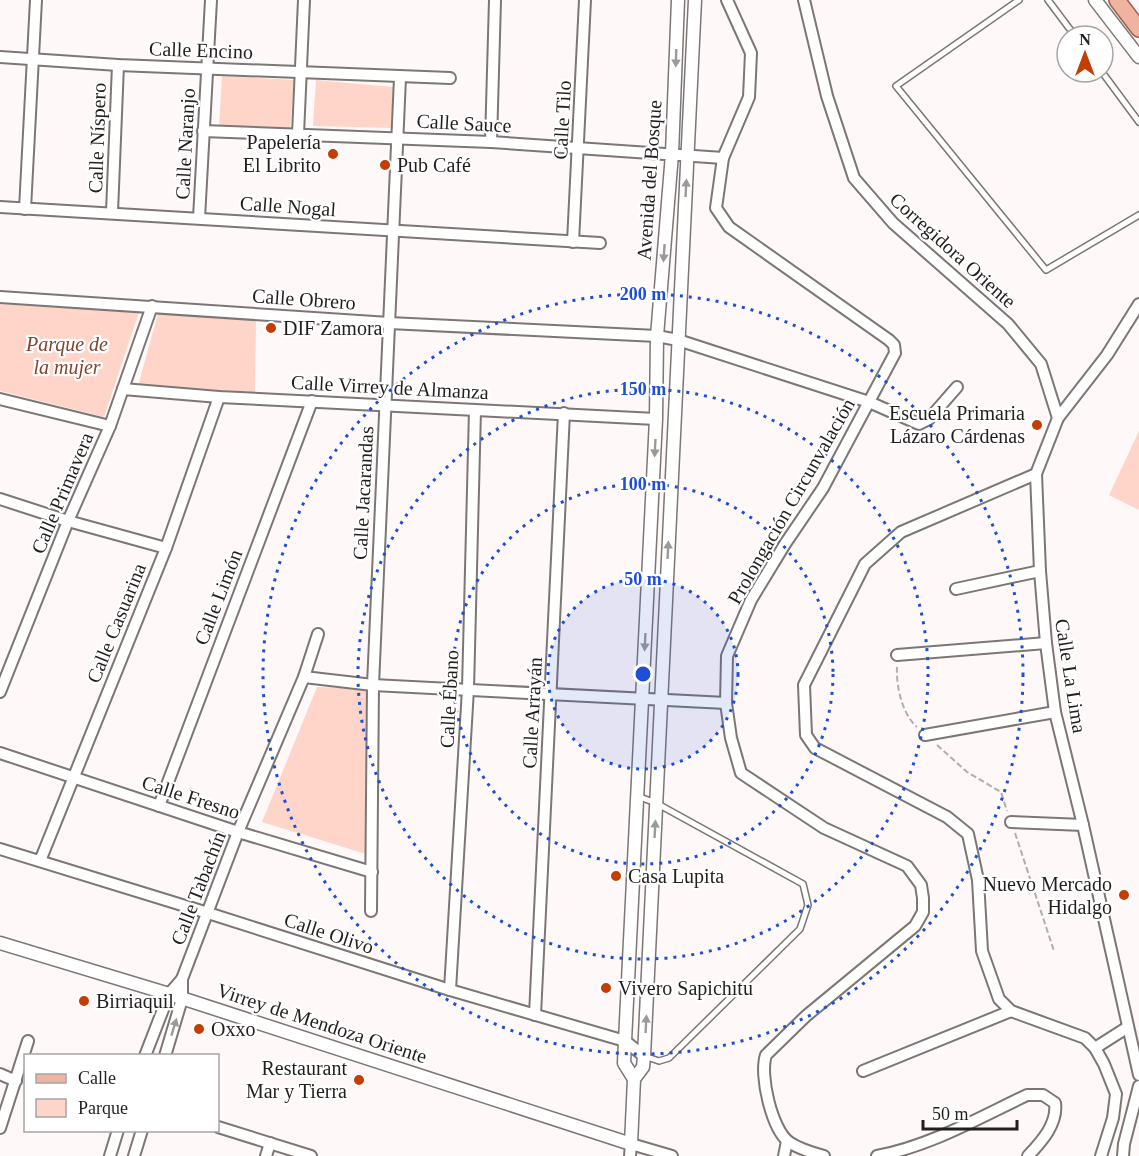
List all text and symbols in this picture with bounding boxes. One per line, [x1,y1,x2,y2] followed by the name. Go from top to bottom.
[1055,24,1115,84] north arrow
[1079,31,1091,48] text: N
[149,37,253,63] street label: Calle Encino
[671,49,680,68] one-way arrow
[549,80,575,160] street label: Calle Tilo
[84,82,111,194] street label: Calle Níspero
[171,88,200,200] street label: Calle Naranjo
[632,99,667,261] street label: Avenida del Bosque
[416,110,512,136] street label: Calle Sauce
[243,131,321,176] place label: Papelería El Librito
[326,147,340,161] marker: Papelería El Librito
[397,154,471,176] place label: Pub Café
[378,158,392,172] marker: Pub Café
[682,178,691,197] one-way arrow
[885,188,1020,313] street label: Corregidora Oriente
[239,192,337,221] street label: Calle Nogal
[659,244,669,263] one-way arrow
[251,284,357,314] street label: Calle Obrero
[620,284,666,304] text: 200 m
[283,317,383,339] place label: DIF Zamora
[264,321,278,335] marker: DIF Zamora
[25,333,108,379] park label: Parque de la mujer
[291,371,489,404] street label: Calle Virrey de Almanza
[620,379,666,399] text: 150 m
[723,394,860,608] street label: Prolongación Circunvalación
[889,402,1025,447] place label: Escuela Primaria Lázaro Cárdenas
[1030,418,1044,432] marker: Escuela Primaria Lázaro Cárdenas
[349,425,377,560] street label: Calle Jacarandas
[27,429,97,557] street label: Calle Primavera
[650,438,659,457] one-way arrow
[620,474,666,494] text: 100 m
[664,541,673,560] one-way arrow
[190,546,246,648] street label: Calle Limón
[82,560,150,686] street label: Calle Casuarina
[624,569,662,589] text: 50 m
[1051,617,1091,735] street label: Calle La Lima
[640,633,649,652] one-way arrow
[435,649,463,749] street label: Calle Ébano
[518,657,547,769] street label: Calle Arrayán
[633,664,653,684] centre of rings
[139,771,243,823] street label: Calle Fresno
[650,819,660,838] one-way arrow
[166,828,230,948] street label: Calle Tabachín
[628,865,724,888] place label: Casa Lupita
[609,869,623,883] marker: Casa Lupita
[983,873,1112,919] place label: Nuevo Mercado Hidalgo
[1117,888,1131,902] marker: Nuevo Mercado Hidalgo
[281,908,377,958] street label: Calle Olivo
[618,977,753,1000] place label: Vivero Sapichitu
[214,979,430,1068] street label: Virrey de Mendoza Oriente
[599,981,613,995] marker: Vivero Sapichitu
[96,990,174,1013] place label: Birriaquil
[77,994,91,1008] marker: Birriaquil
[641,1014,650,1033] one-way arrow
[169,1018,179,1036] one-way arrow
[211,1018,255,1040] place label: Oxxo
[192,1022,206,1036] marker: Oxxo
[24,1054,219,1132] legend
[246,1057,347,1103] place label: Restaurant Mar y Tierra
[78,1068,116,1088] text: Calle
[352,1073,366,1087] marker: Restaurant Mar y Tierra
[923,1093,1018,1131] scale bar
[78,1098,128,1118] text: Parque
[932,1104,969,1124] text: 50 m

